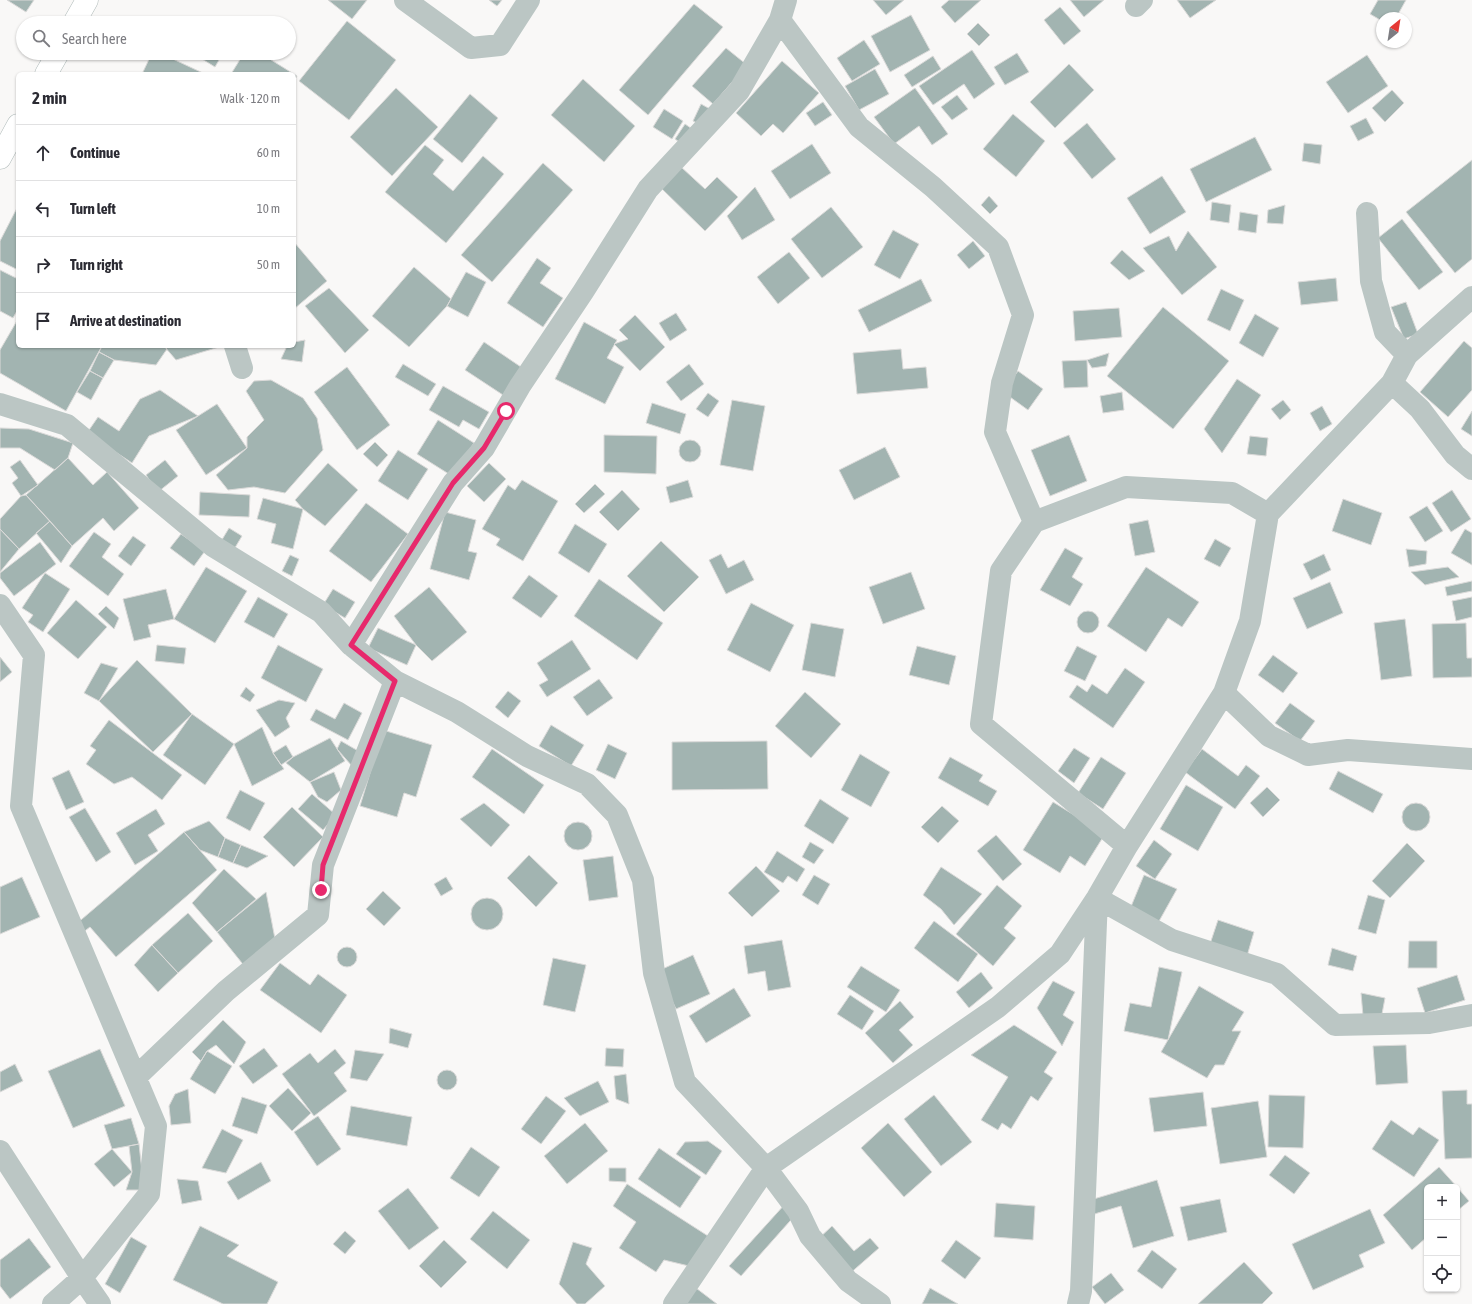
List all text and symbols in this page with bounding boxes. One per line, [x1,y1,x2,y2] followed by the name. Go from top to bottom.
[1376,12,1412,48] north arrow
[16,16,296,60] search box
[30,27,52,49] icon: search
[62,30,127,47] text: Search here
[32,88,67,108] text: 2 min
[220,91,280,106] text: Walk · 120 m
[32,142,54,164] icon: ahead
[70,144,120,161] text: Continue
[257,145,280,160] text: 60 m
[32,198,54,220] icon: left
[70,200,116,217] text: Turn left
[257,201,280,216] text: 10 m
[32,254,54,276] icon: right
[70,256,123,273] text: Turn right
[257,257,280,272] text: 50 m
[32,310,54,332] icon: arrive
[70,312,181,329] text: Arrive at destination
[497,402,515,420] route start
[312,881,330,899] route end
[1424,1184,1460,1292] map controls
[1424,1184,1460,1220] button: +
[1424,1220,1460,1256] button: −
[1424,1256,1460,1292] button: locate

